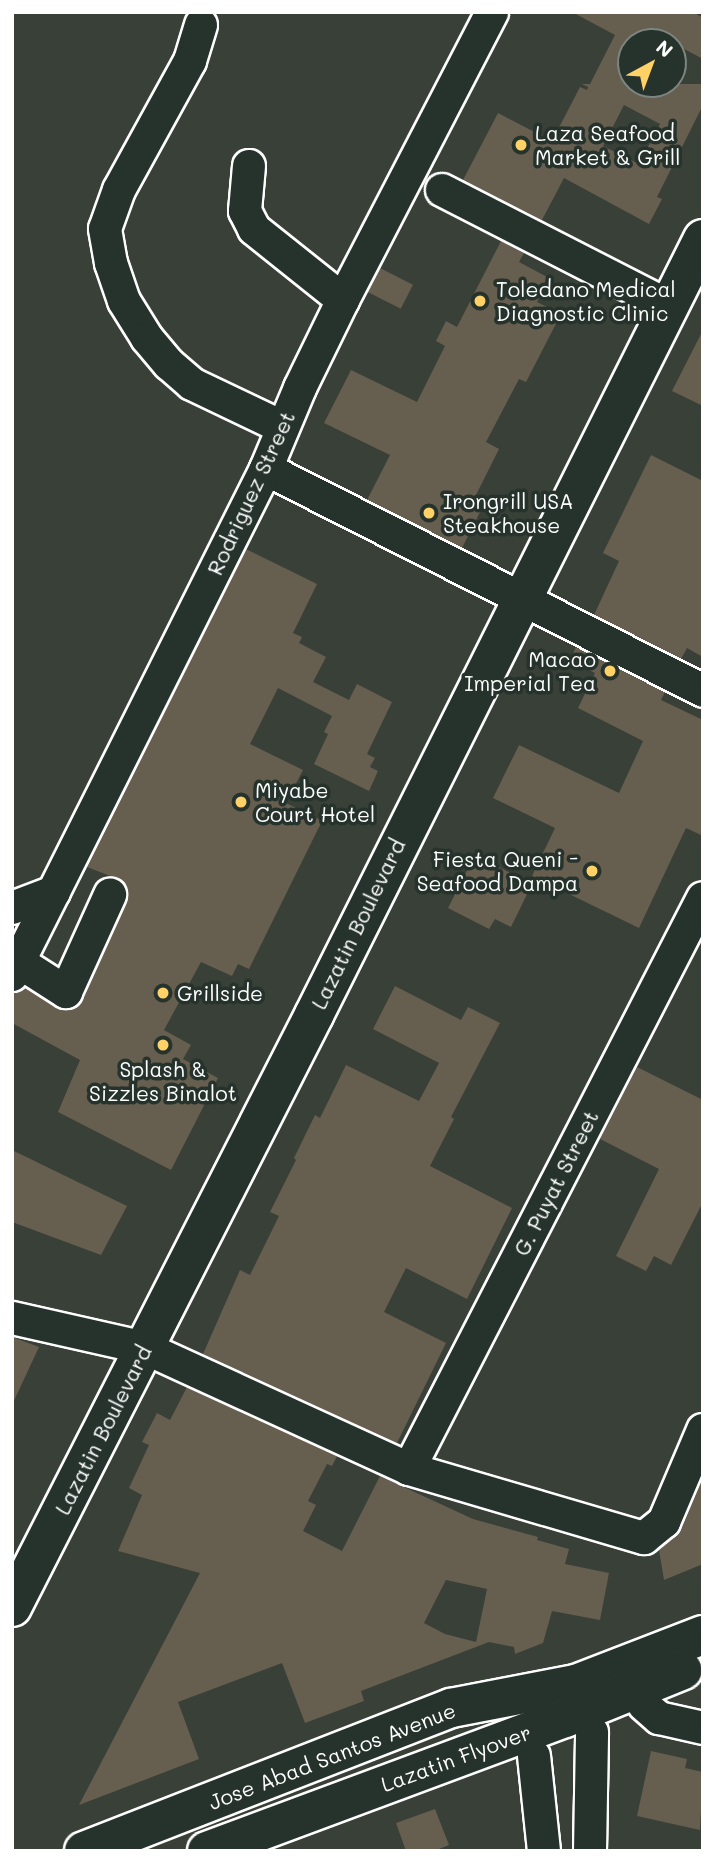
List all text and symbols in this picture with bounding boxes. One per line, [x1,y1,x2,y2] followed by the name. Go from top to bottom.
[617,28,687,98] north arrow
[651,34,678,62] text: N
[535,120,680,170] place label: Laza Seafood Market & Grill
[513,137,529,153] marker: Laza Seafood Market & Grill
[496,276,676,326] place label: Toledano Medical Diagnostic Clinic
[470,291,490,311] marker: Toledano Medical Diagnostic Clinic
[202,407,300,579] street label: Rodriguez Street
[443,488,574,538] place label: Irongrill USA Steakhouse
[421,505,437,521] marker: Irongrill USA Steakhouse
[464,646,596,696] place label: Macao Imperial Tea
[602,663,618,679] marker: Macao Imperial Tea
[255,777,375,827] place label: Miyabe Court Hotel
[233,794,249,810] marker: Miyabe Court Hotel
[306,835,410,1013] street label: Lazatin Boulevard
[417,846,578,896] place label: Fiesta Queni - Seafood Dampa
[584,863,600,879] marker: Fiesta Queni - Seafood Dampa
[177,980,263,1006] place label: Grillside
[155,985,171,1001] marker: Grillside
[155,1037,171,1053] marker: Splash & Sizzles Binalot
[89,1056,237,1106] place label: Splash & Sizzles Binalot
[509,1106,603,1260] street label: G. Puyat Street
[50,1341,156,1519] street label: Lazatin Boulevard
[205,1697,459,1815] street label: Jose Abad Santos Avenue
[377,1719,535,1797] street label: Lazatin Flyover

